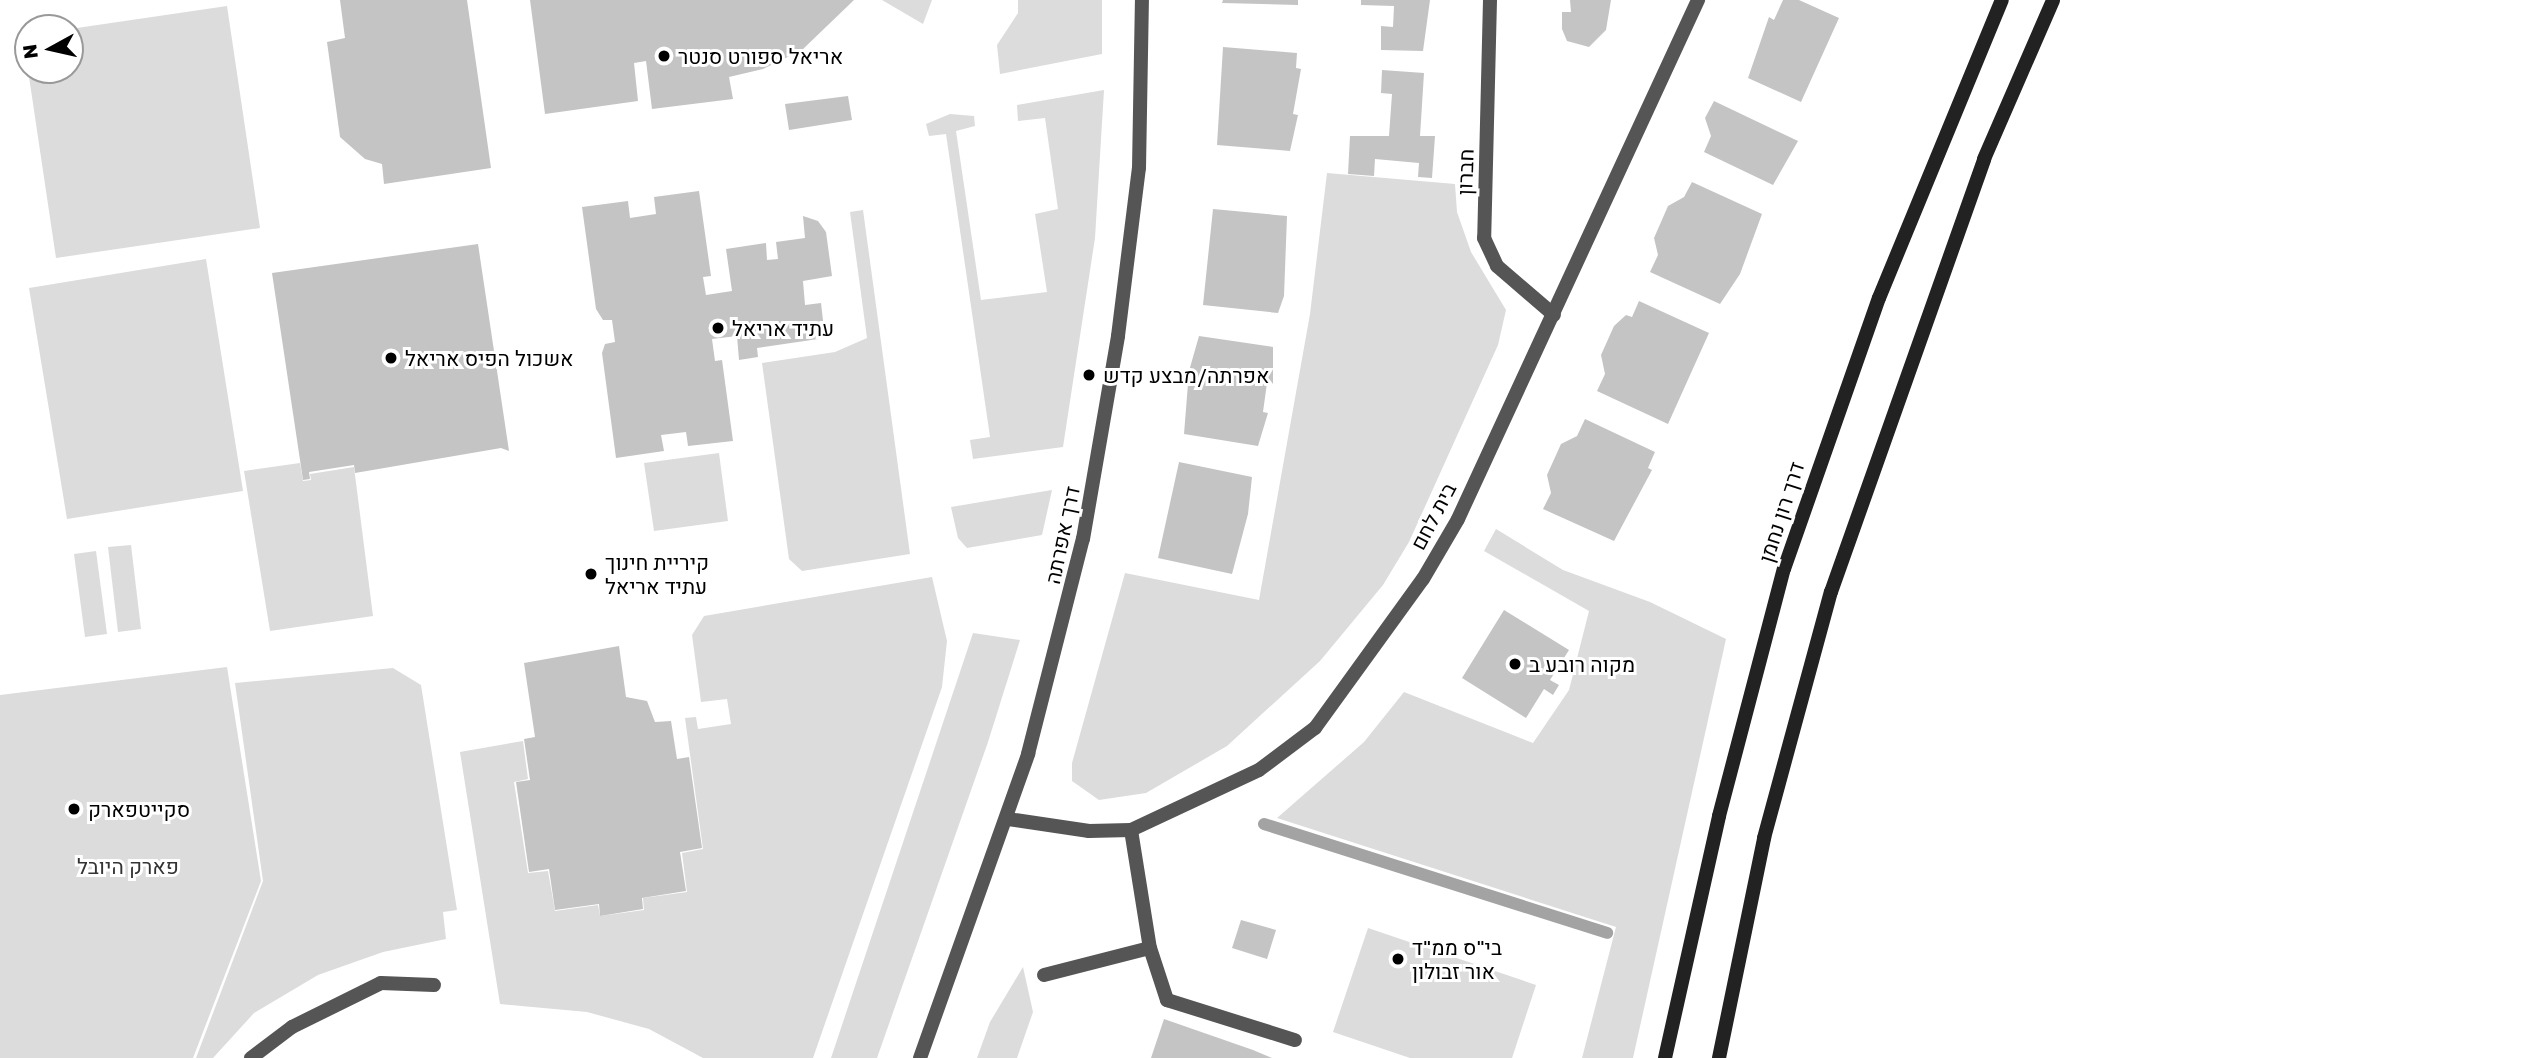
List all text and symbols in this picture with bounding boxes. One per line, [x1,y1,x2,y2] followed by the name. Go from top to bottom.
[14,14,84,84] north arrow
[17,43,42,60] text: N
[678,43,843,69] place label: אריאל ספורט סנטר
[656,48,672,64] marker: אריאל ספורט סנטר
[1452,148,1478,196] street label: חברון
[732,315,834,341] place label: עתיד אריאל
[710,320,726,336] marker: עתיד אריאל
[405,345,574,371] place label: אשכול הפיס אריאל
[383,350,399,366] marker: אשכול הפיס אריאל
[1103,362,1269,388] place label: אפרתה/מבצע קדש
[1081,367,1097,383] marker: אפרתה/מבצע קדש
[1753,458,1809,566] street label: דרך רון נחמן
[1405,478,1461,554] street label: בית לחם
[1039,484,1085,586] street label: דרך אפרתה
[605,549,709,599] place label: קיריית חינוך עתיד אריאל
[583,566,599,582] marker: קיריית חינוך עתיד אריאל
[1529,651,1635,677] place label: מקוה רובע ב
[1507,656,1523,672] marker: מקוה רובע ב
[88,796,190,822] place label: סקייטפארק
[66,801,82,817] marker: סקייטפארק
[77,853,179,879] park label: פארק היובל
[1412,934,1502,984] place label: בי"ס ממ"ד אור זבולון
[1390,951,1406,967] marker: בי"ס ממ"ד אור זבולון

